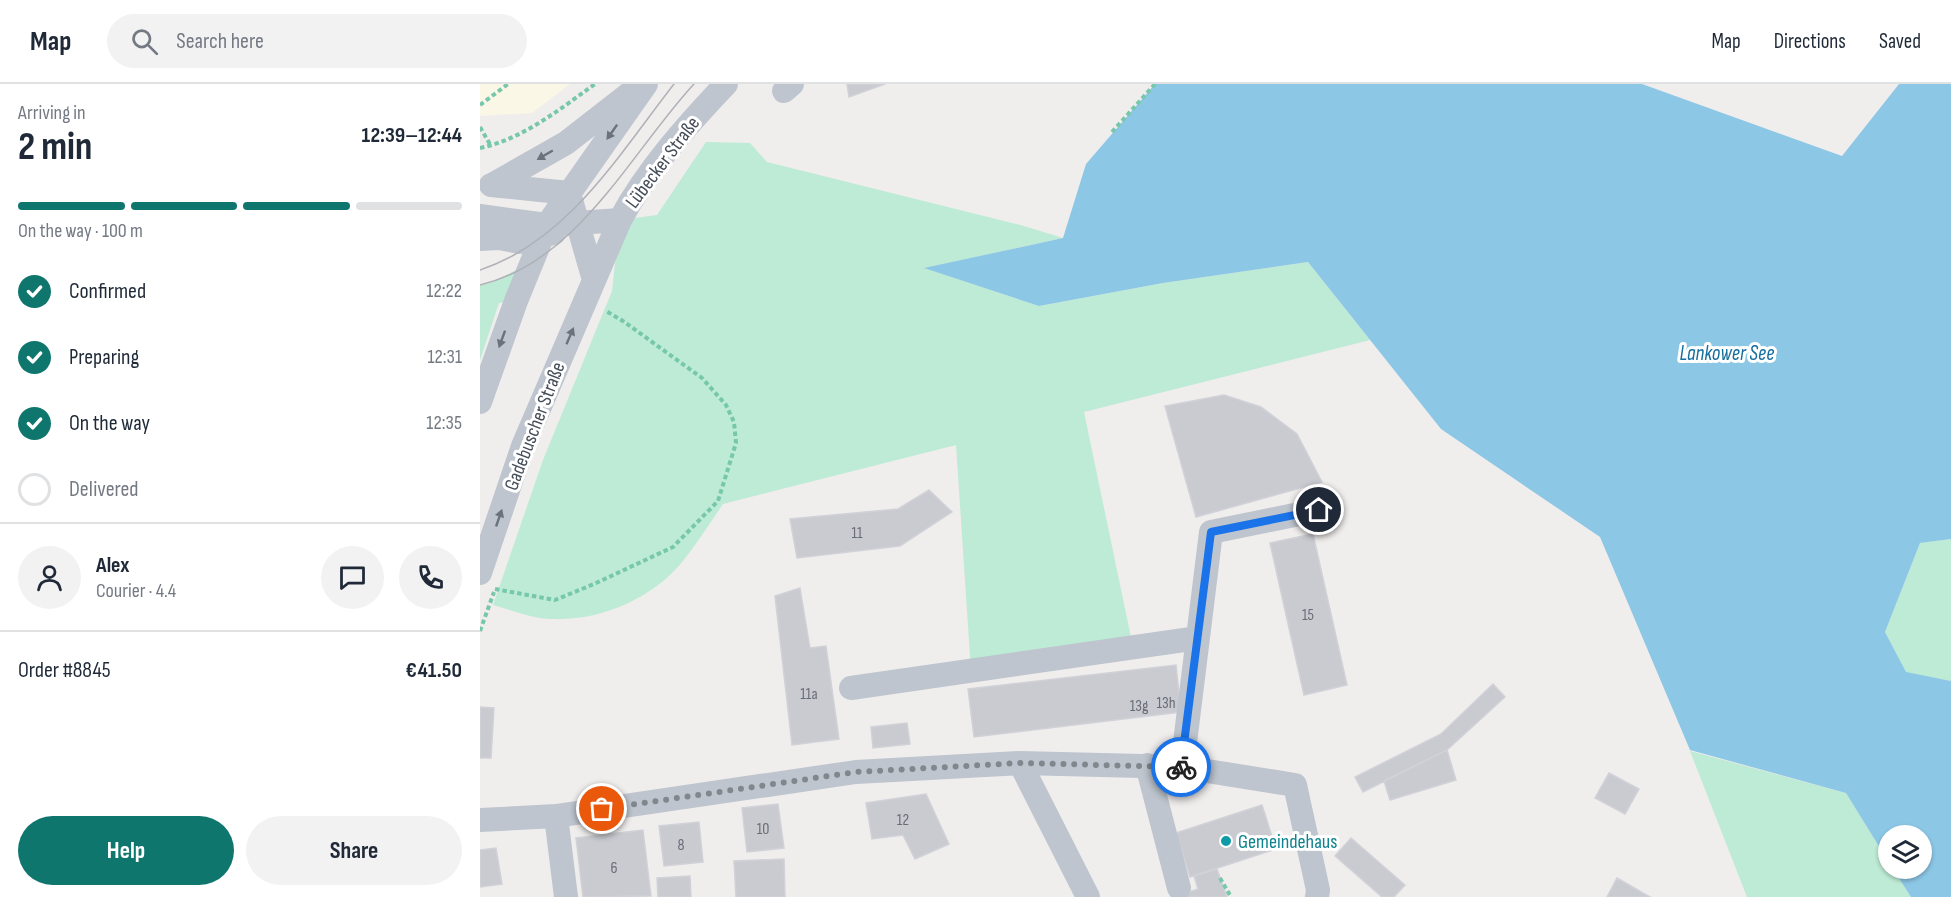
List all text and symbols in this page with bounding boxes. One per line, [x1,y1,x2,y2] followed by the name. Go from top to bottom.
[107,14,527,68] search box
[30,25,71,58] text: Map
[128,25,161,58] icon: search
[176,28,264,55] text: Search here
[1711,29,1741,54] text: Map
[1774,29,1846,54] text: Directions
[1879,29,1921,54] text: Saved
[18,101,86,125] text: Arriving in
[621,112,705,213] street label: Lübecker Straße
[362,122,462,149] text: 12:39–12:44
[606,123,618,139] one-way arrow
[18,124,92,171] text: 2 min
[537,149,553,160] one-way arrow
[18,219,143,243] text: On the way · 100 m
[18,275,51,308] icon: check
[69,278,146,305] text: Confirmed
[426,279,462,303] text: 12:22
[565,327,575,345] one-way arrow
[497,330,507,348] one-way arrow
[18,341,51,374] icon: check
[1680,341,1774,366] water label: Lankower See
[69,344,139,371] text: Preparing
[427,345,462,369] text: 12:31
[499,359,570,494] street label: Gadebuscher Straße
[18,407,51,440] icon: check
[69,410,150,437] text: On the way
[426,411,462,435] text: 12:35
[69,476,138,503] text: Delivered
[1293,484,1344,535] pin
[1302,493,1335,526] icon: home
[494,509,504,527] one-way arrow
[851,524,863,543] house number: 11
[18,546,81,609] button: person
[321,546,384,609] button: chat
[399,546,462,609] button: phone
[96,552,129,579] text: Alex
[96,579,176,603] text: Courier · 4.4
[1302,606,1314,625] house number: 15
[18,657,110,684] text: Order #8845
[406,657,462,684] text: €41.50
[800,685,818,704] house number: 11a
[1156,694,1176,713] house number: 13h
[1130,697,1148,716] house number: 13g
[1151,737,1211,797] courier
[1165,751,1198,784] icon: bike
[576,783,627,834] pin
[585,792,618,825] icon: bag
[897,811,909,830] house number: 12
[18,816,234,885] button: Help
[246,816,462,885] button: Share
[757,820,769,839] house number: 10
[1878,825,1932,879] map controls
[1878,825,1932,879] button: layers
[1238,830,1337,854] place label: Gemeindehaus
[1219,834,1233,848] marker: Gemeindehaus
[677,836,685,855] house number: 8
[610,859,618,878] house number: 6

